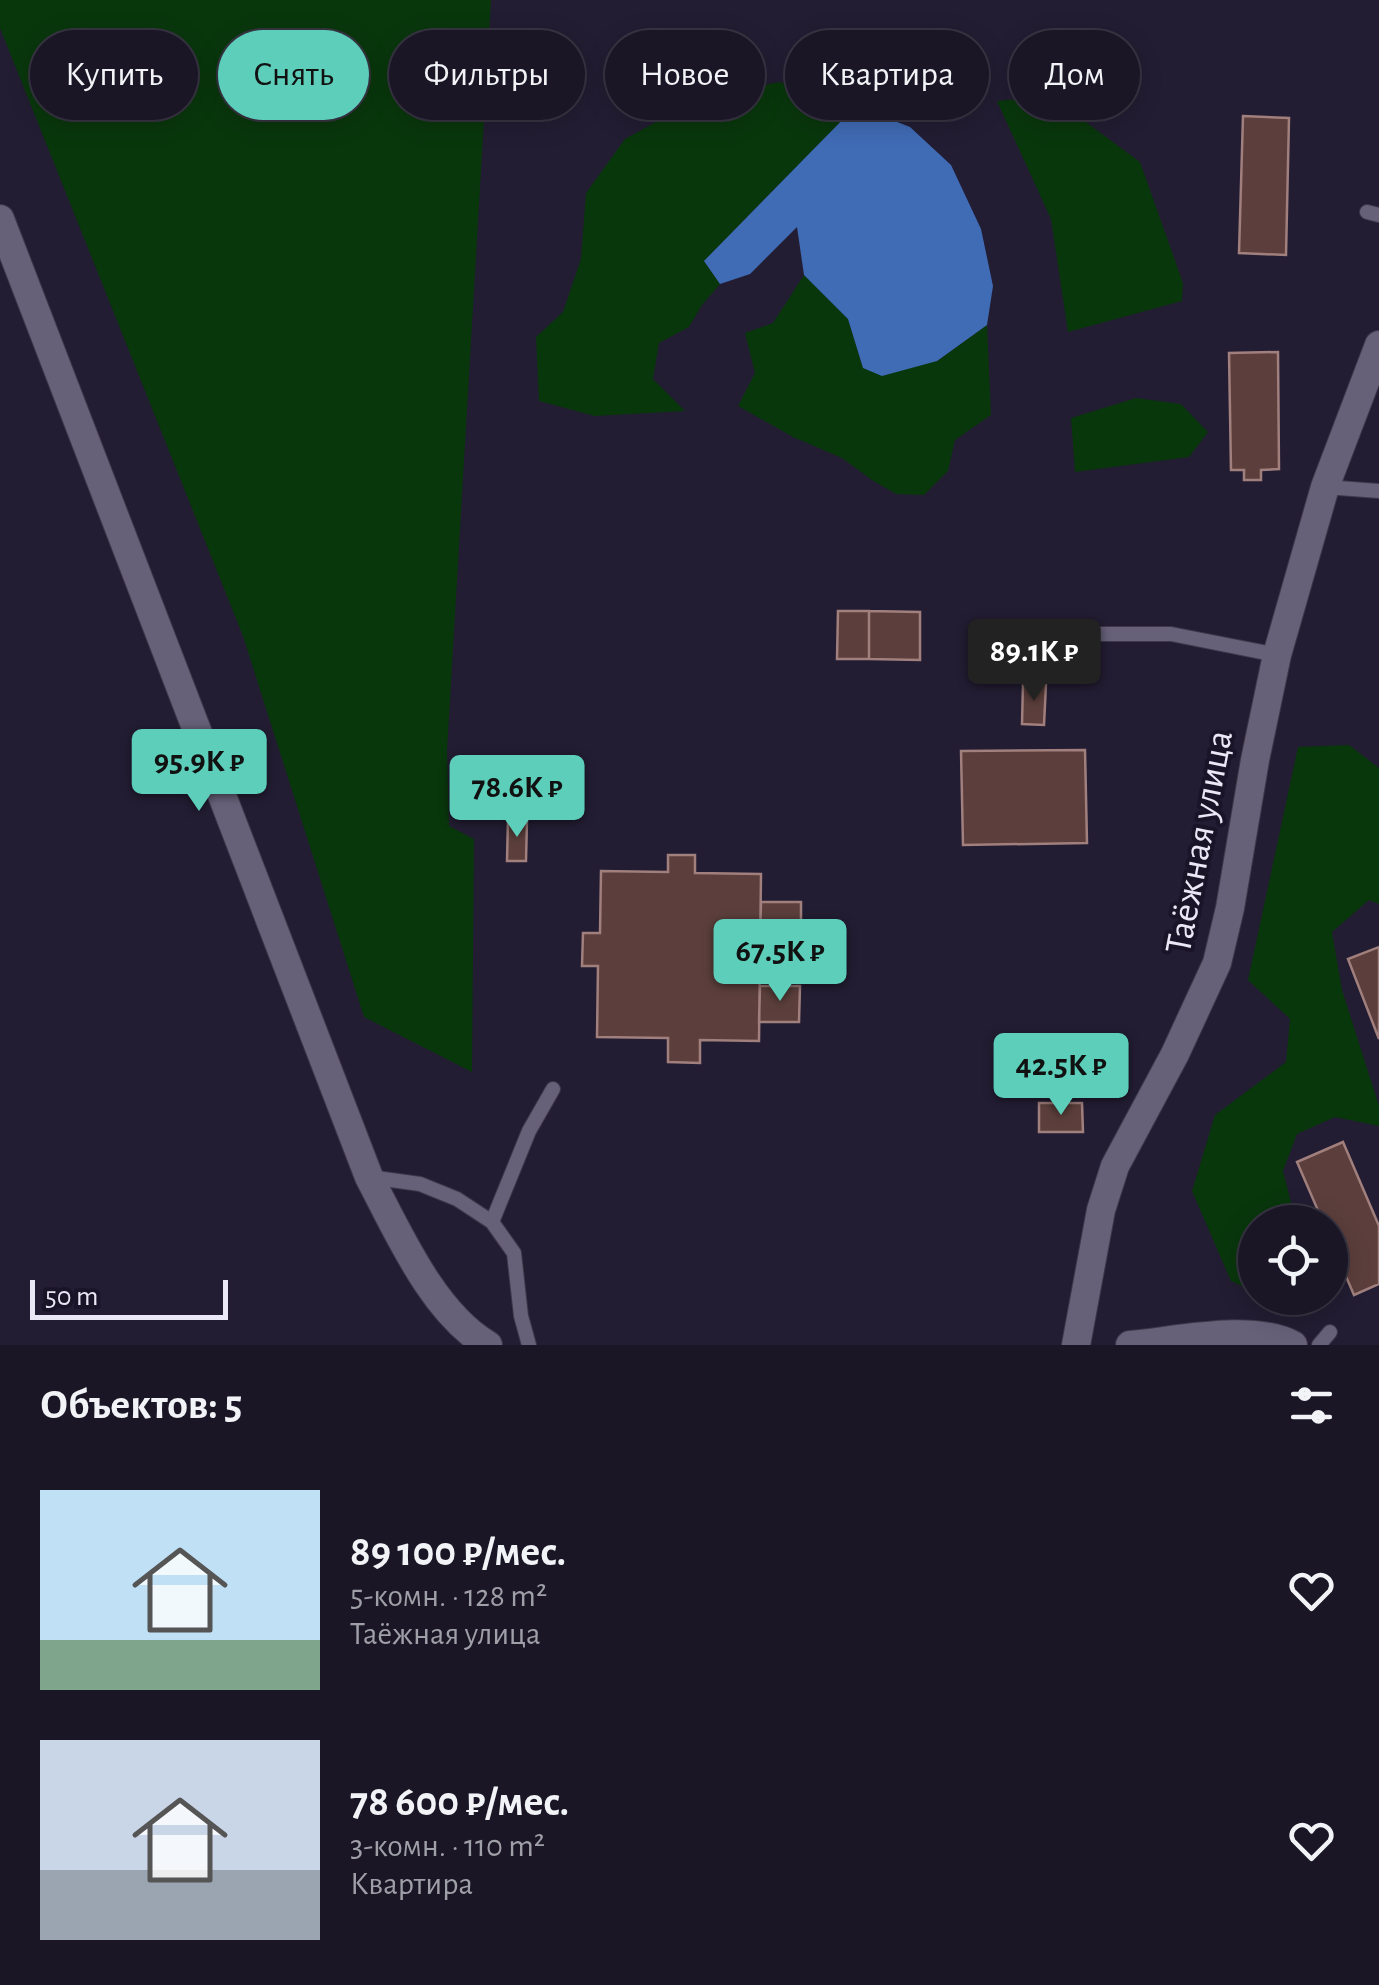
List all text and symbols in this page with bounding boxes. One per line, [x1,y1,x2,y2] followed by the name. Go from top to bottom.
[30,30,198,120] chip: Купить
[218,30,369,120] chip: Снять
[389,30,585,120] chip: Фильтры
[605,30,765,120] chip: Новое
[785,30,989,120] chip: Квартира
[1009,30,1140,120] chip: Дом
[942,619,1126,704] pin: 89.1K ₽
[990,635,1078,667] text: 89.1K ₽
[1160,727,1240,957] street label: Таёжная улица
[107,729,291,814] pin: 95.9K ₽
[154,745,244,777] text: 95.9K ₽
[425,755,609,840] pin: 78.6K ₽
[472,771,562,803] text: 78.6K ₽
[688,919,872,1004] pin: 67.5K ₽
[736,935,824,967] text: 67.5K ₽
[969,1033,1153,1118] pin: 42.5K ₽
[1016,1049,1106,1081] text: 42.5K ₽
[1238,1205,1348,1315] map controls
[1238,1205,1348,1315] button: locate
[30,1275,228,1320] scale bar
[45,1283,99,1311] text: 50 m
[1284,1378,1339,1433] icon: filters
[40,1384,242,1426] text: Объектов: 5
[120,1530,240,1650] icon: home
[350,1531,566,1573] text: 89 100 ₽/мес.
[1284,1563,1339,1618] icon: heart
[350,1580,547,1612] text: 5-комн. · 128 m²
[350,1618,541,1650] text: Таёжная улица
[120,1780,240,1900] icon: home
[350,1781,569,1823] text: 78 600 ₽/мес.
[1284,1813,1339,1868] icon: heart
[350,1830,545,1862] text: 3-комн. · 110 m²
[350,1868,473,1900] text: Квартира

